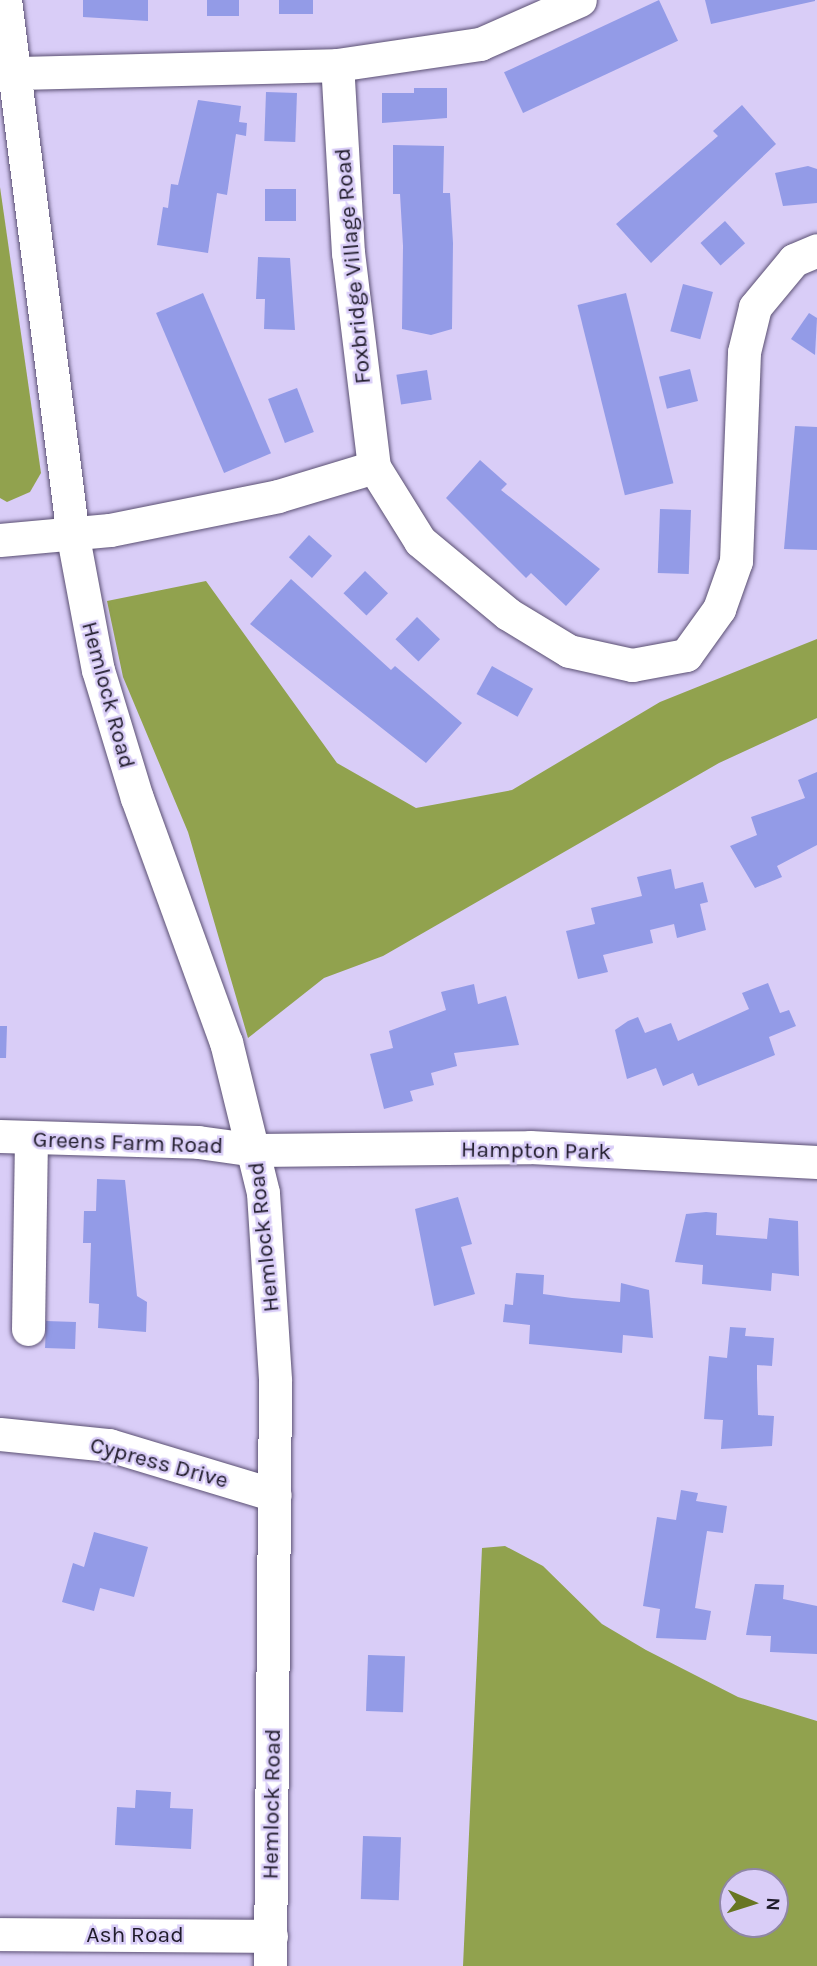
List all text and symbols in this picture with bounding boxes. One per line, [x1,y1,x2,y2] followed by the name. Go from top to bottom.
[329,147,377,385] street label: Foxbridge Village Road
[75,619,141,771] street label: Hemlock Road
[32,1126,224,1160] street label: Greens Farm Road
[461,1136,611,1166] street label: Hampton Park
[242,1160,286,1314] street label: Hemlock Road
[87,1431,231,1495] street label: Cypress Drive
[257,1728,287,1880] street label: Hemlock Road
[719,1868,789,1938] north arrow
[762,1897,784,1911] text: N
[86,1921,184,1949] street label: Ash Road

